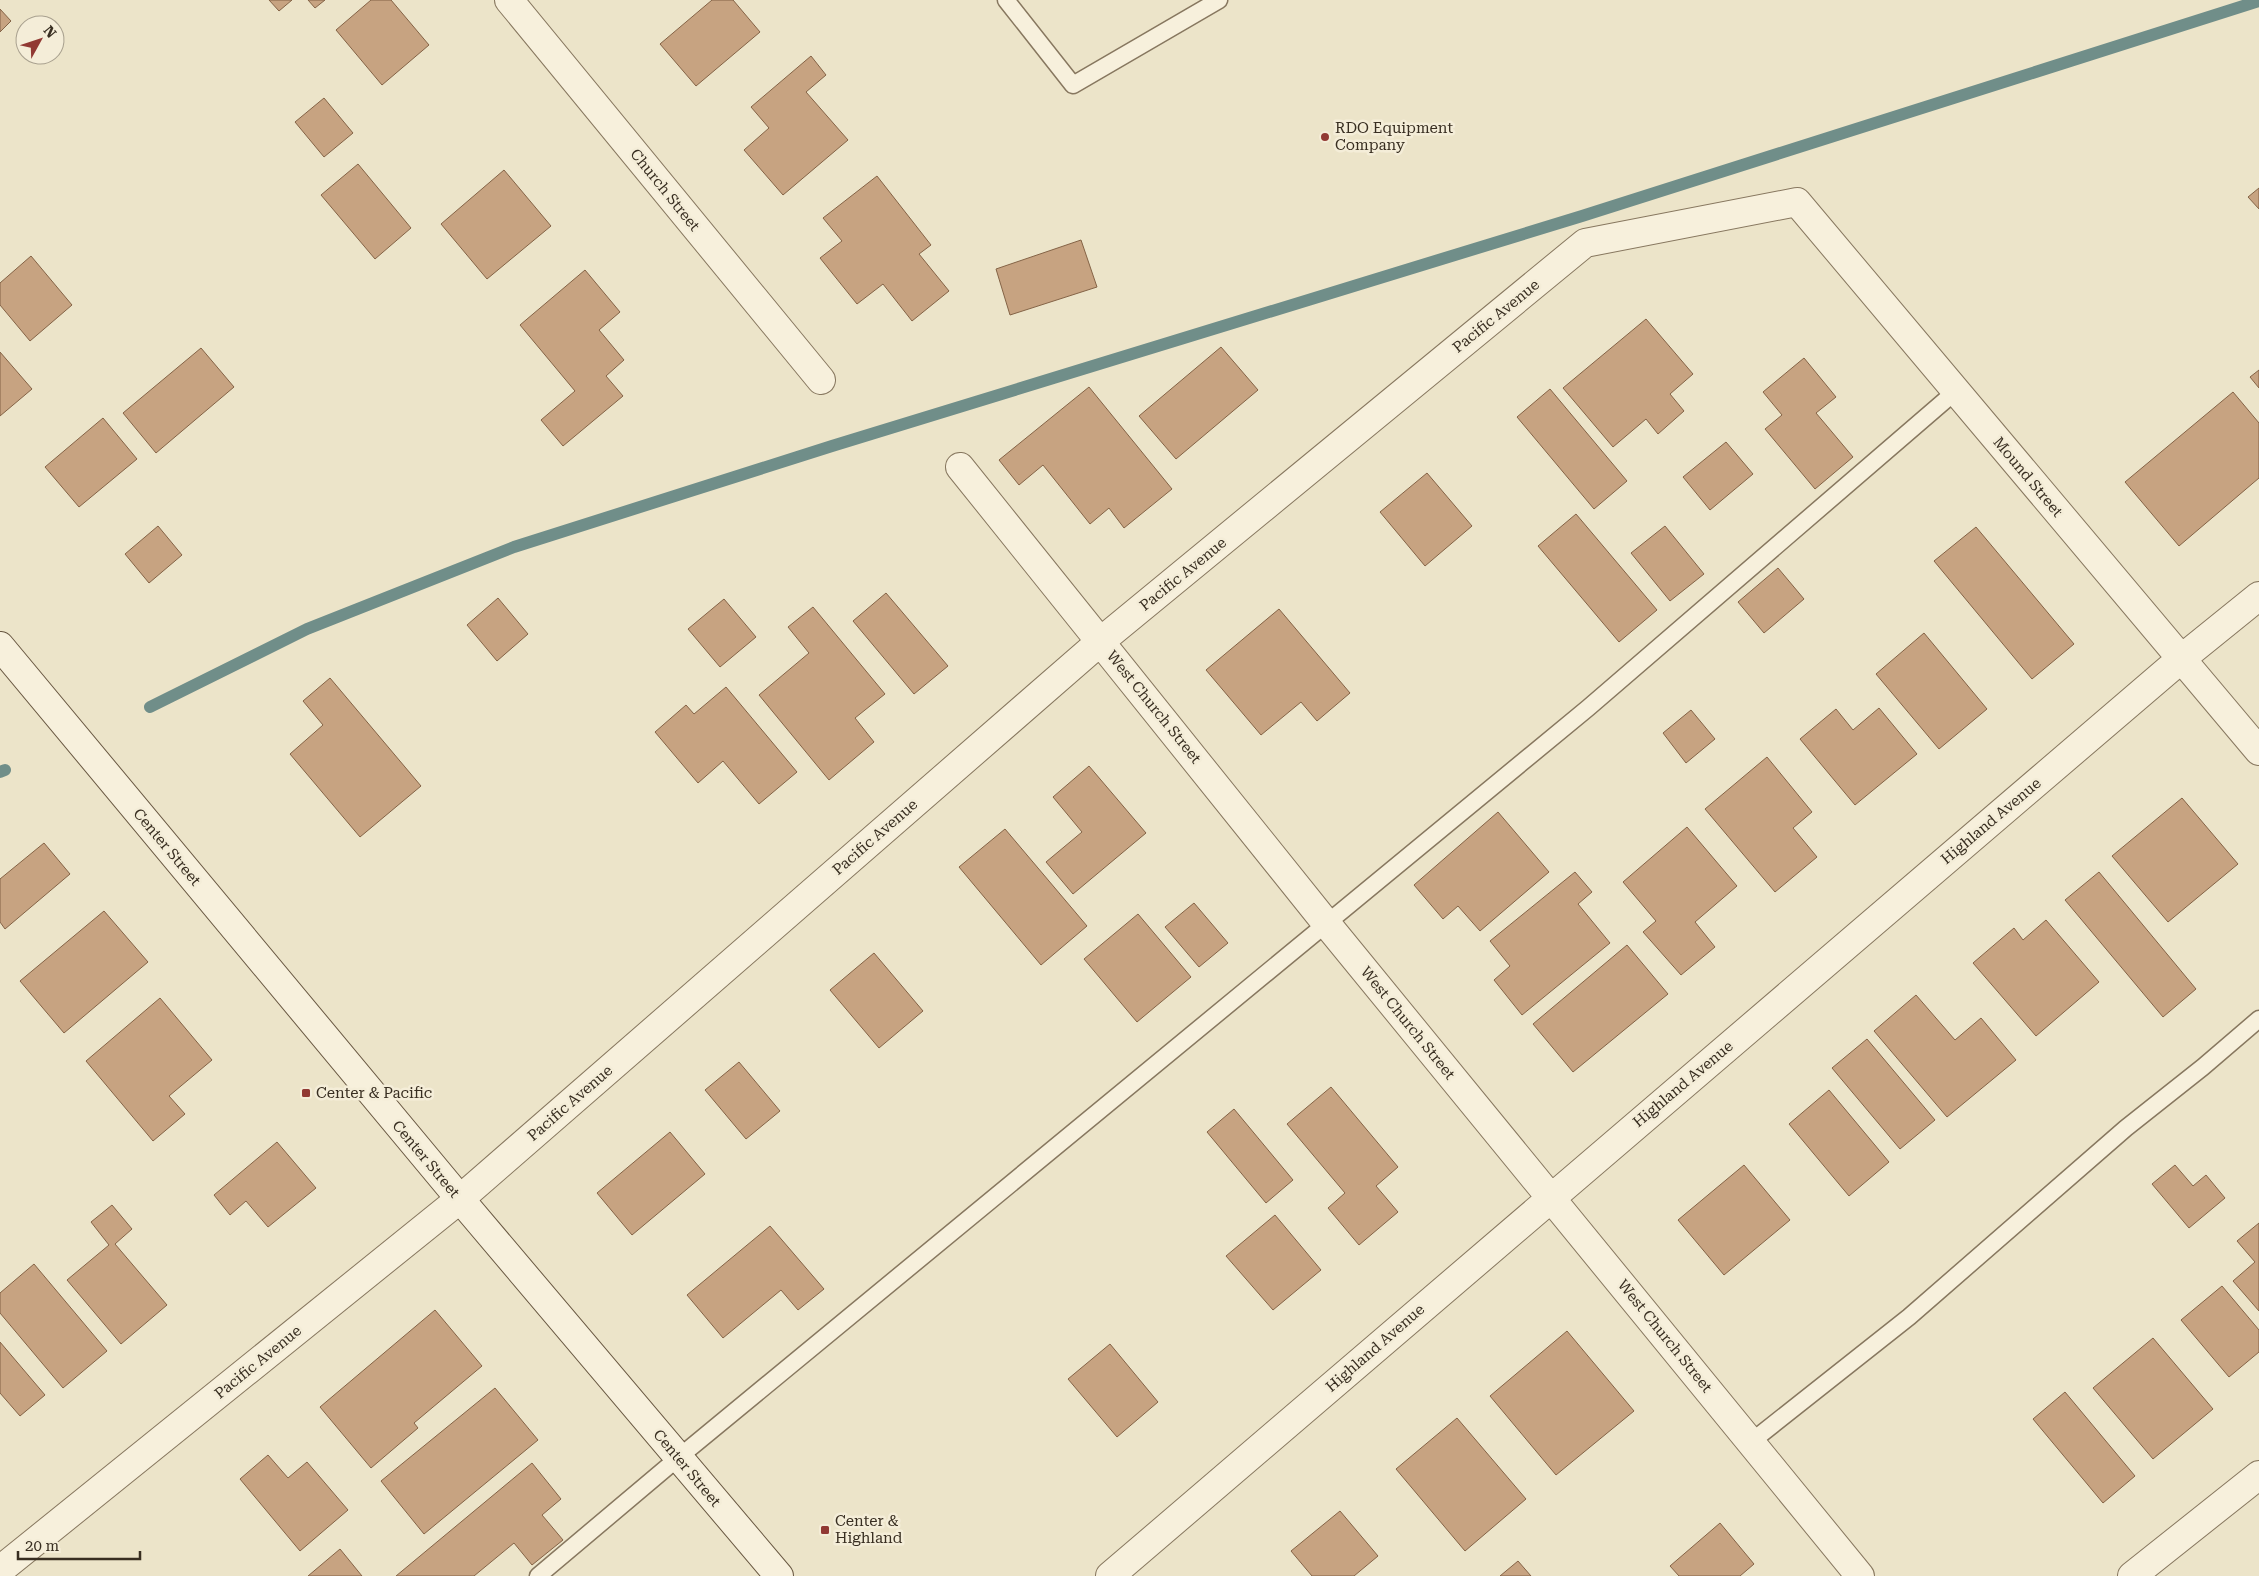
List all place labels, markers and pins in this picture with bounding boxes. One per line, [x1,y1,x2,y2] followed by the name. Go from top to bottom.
[1335,119,1454,154] place label: RDO Equipment Company
[1319,131,1331,143] marker: RDO Equipment Company
[316,1084,432,1102] place label: Center & Pacific
[300,1087,312,1099] marker: Center & Pacific
[835,1512,903,1547] place label: Center & Highland
[819,1524,831,1536] marker: Center & Highland

